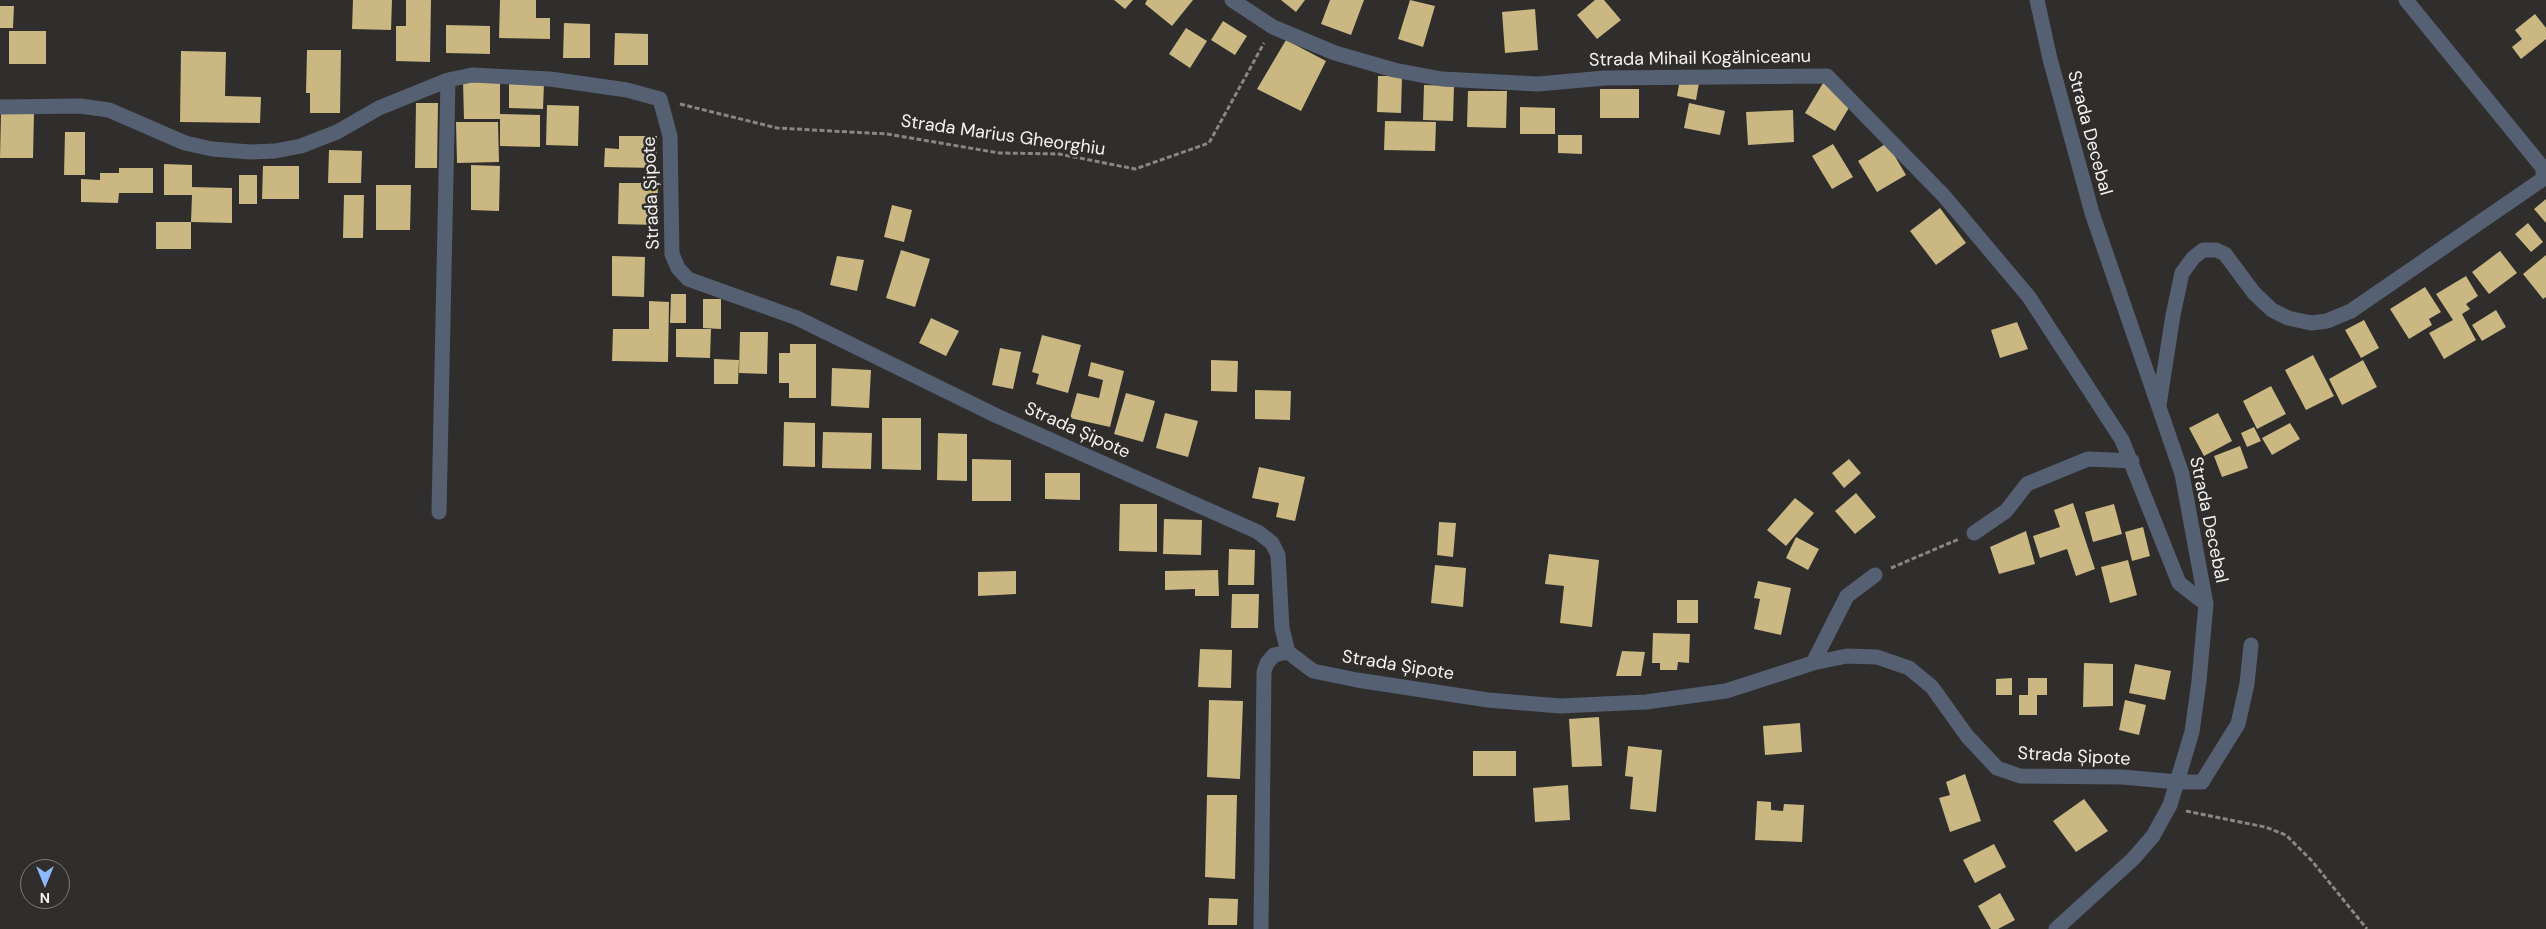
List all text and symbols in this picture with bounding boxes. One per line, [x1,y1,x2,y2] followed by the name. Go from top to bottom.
[1589,46,1811,72] street label: Strada Mihail Kogălniceanu
[2062,68,2116,198] street label: Strada Decebal
[899,111,1107,161] street label: Strada Marius Gheorghiu
[639,136,665,250] street label: Strada Șipote
[1021,398,1133,464] street label: Strada Șipote
[2184,455,2232,585] street label: Strada Decebal
[1340,646,1456,686] street label: Strada Șipote
[2017,743,2131,771] street label: Strada Șipote
[20,859,70,909] north arrow
[40,889,50,907] text: N

